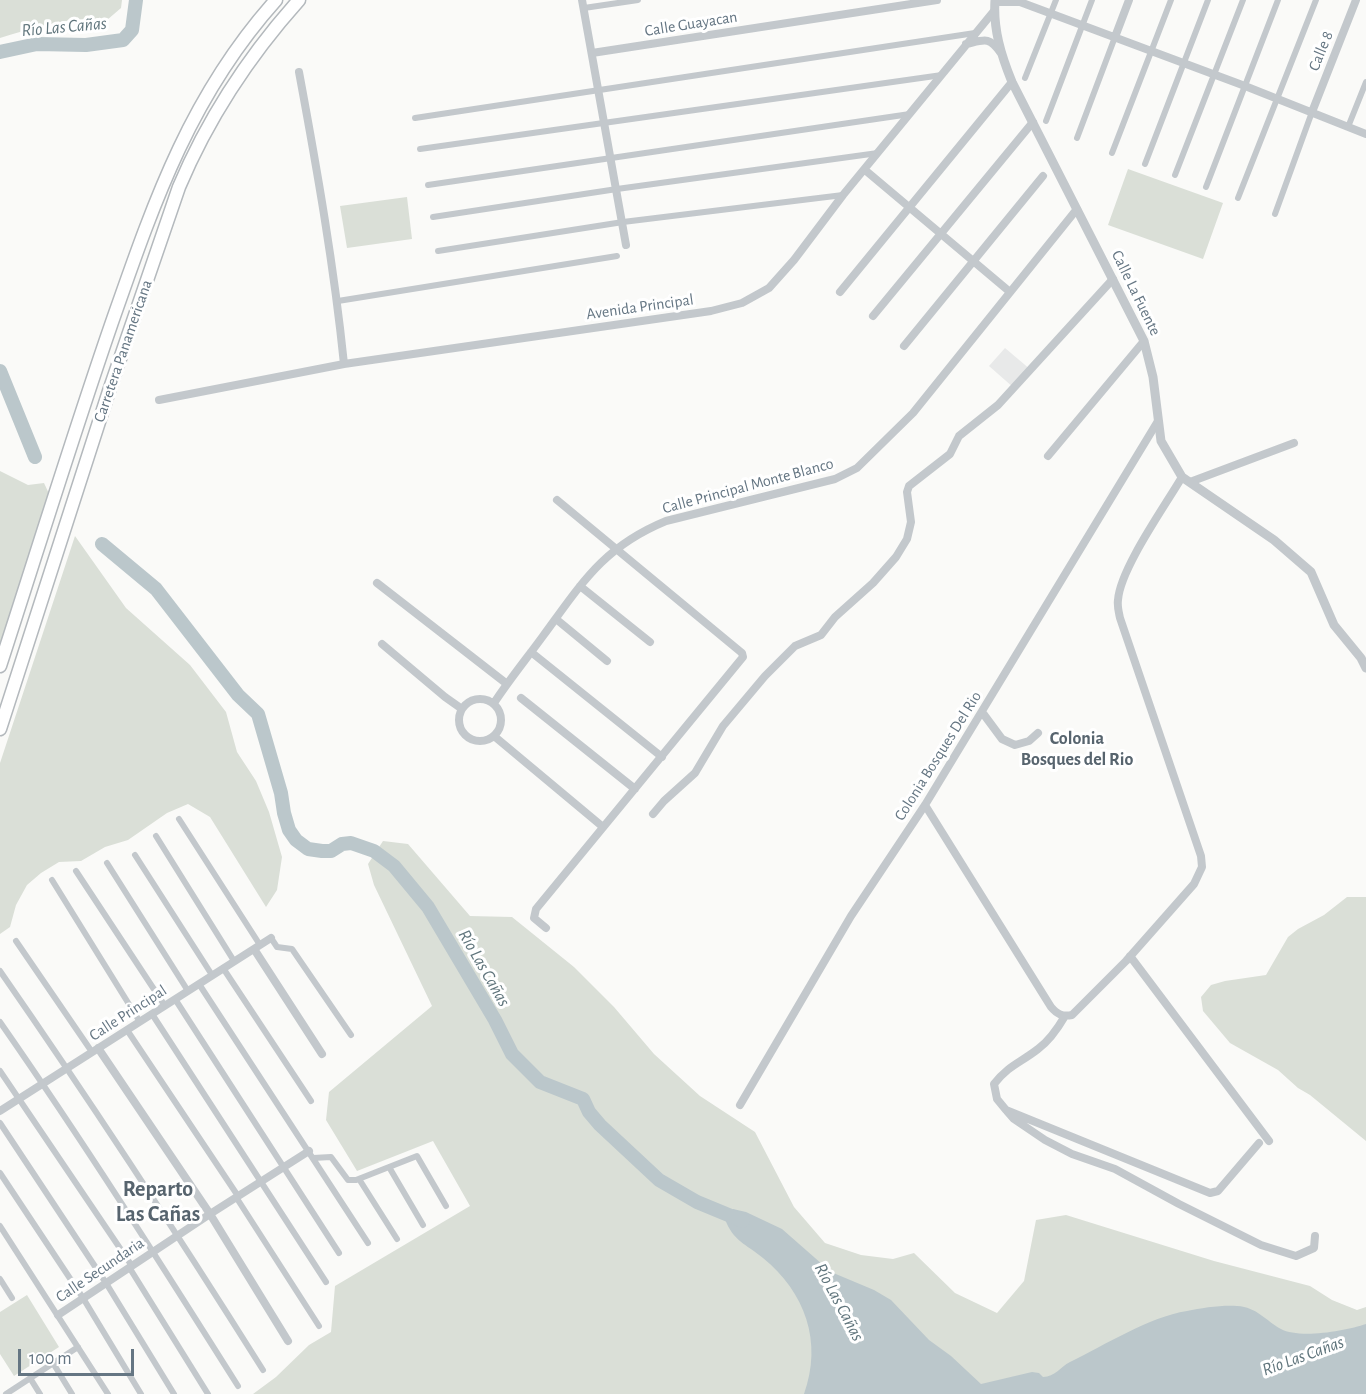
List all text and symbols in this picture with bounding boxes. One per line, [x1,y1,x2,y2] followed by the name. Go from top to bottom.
[643,7,739,41] street label: Calle Guayacan
[21,13,107,41] water label: Río Las Cañas
[1304,28,1338,74] street label: Calle 8
[1107,247,1165,339] street label: Calle La Fuente
[90,277,156,425] street label: Carretera Panamericana
[585,290,695,324] street label: Avenida Principal
[660,454,836,518] street label: Calle Principal Monte Blanco
[890,688,986,824] street label: Colonia Bosques Del Rio
[1021,728,1133,771] district label: Colonia Bosques del Rio
[453,926,515,1010] water label: Río Las Cañas
[86,981,170,1045] street label: Calle Principal
[116,1176,200,1228] district label: Reparto Las Cañas
[52,1233,148,1307] street label: Calle Secundaria
[809,1259,869,1345] water label: Río Las Cañas
[1259,1331,1347,1381] water label: Río Las Cañas
[21,1337,136,1375] scale bar
[29,1350,72,1368] text: 100 m

